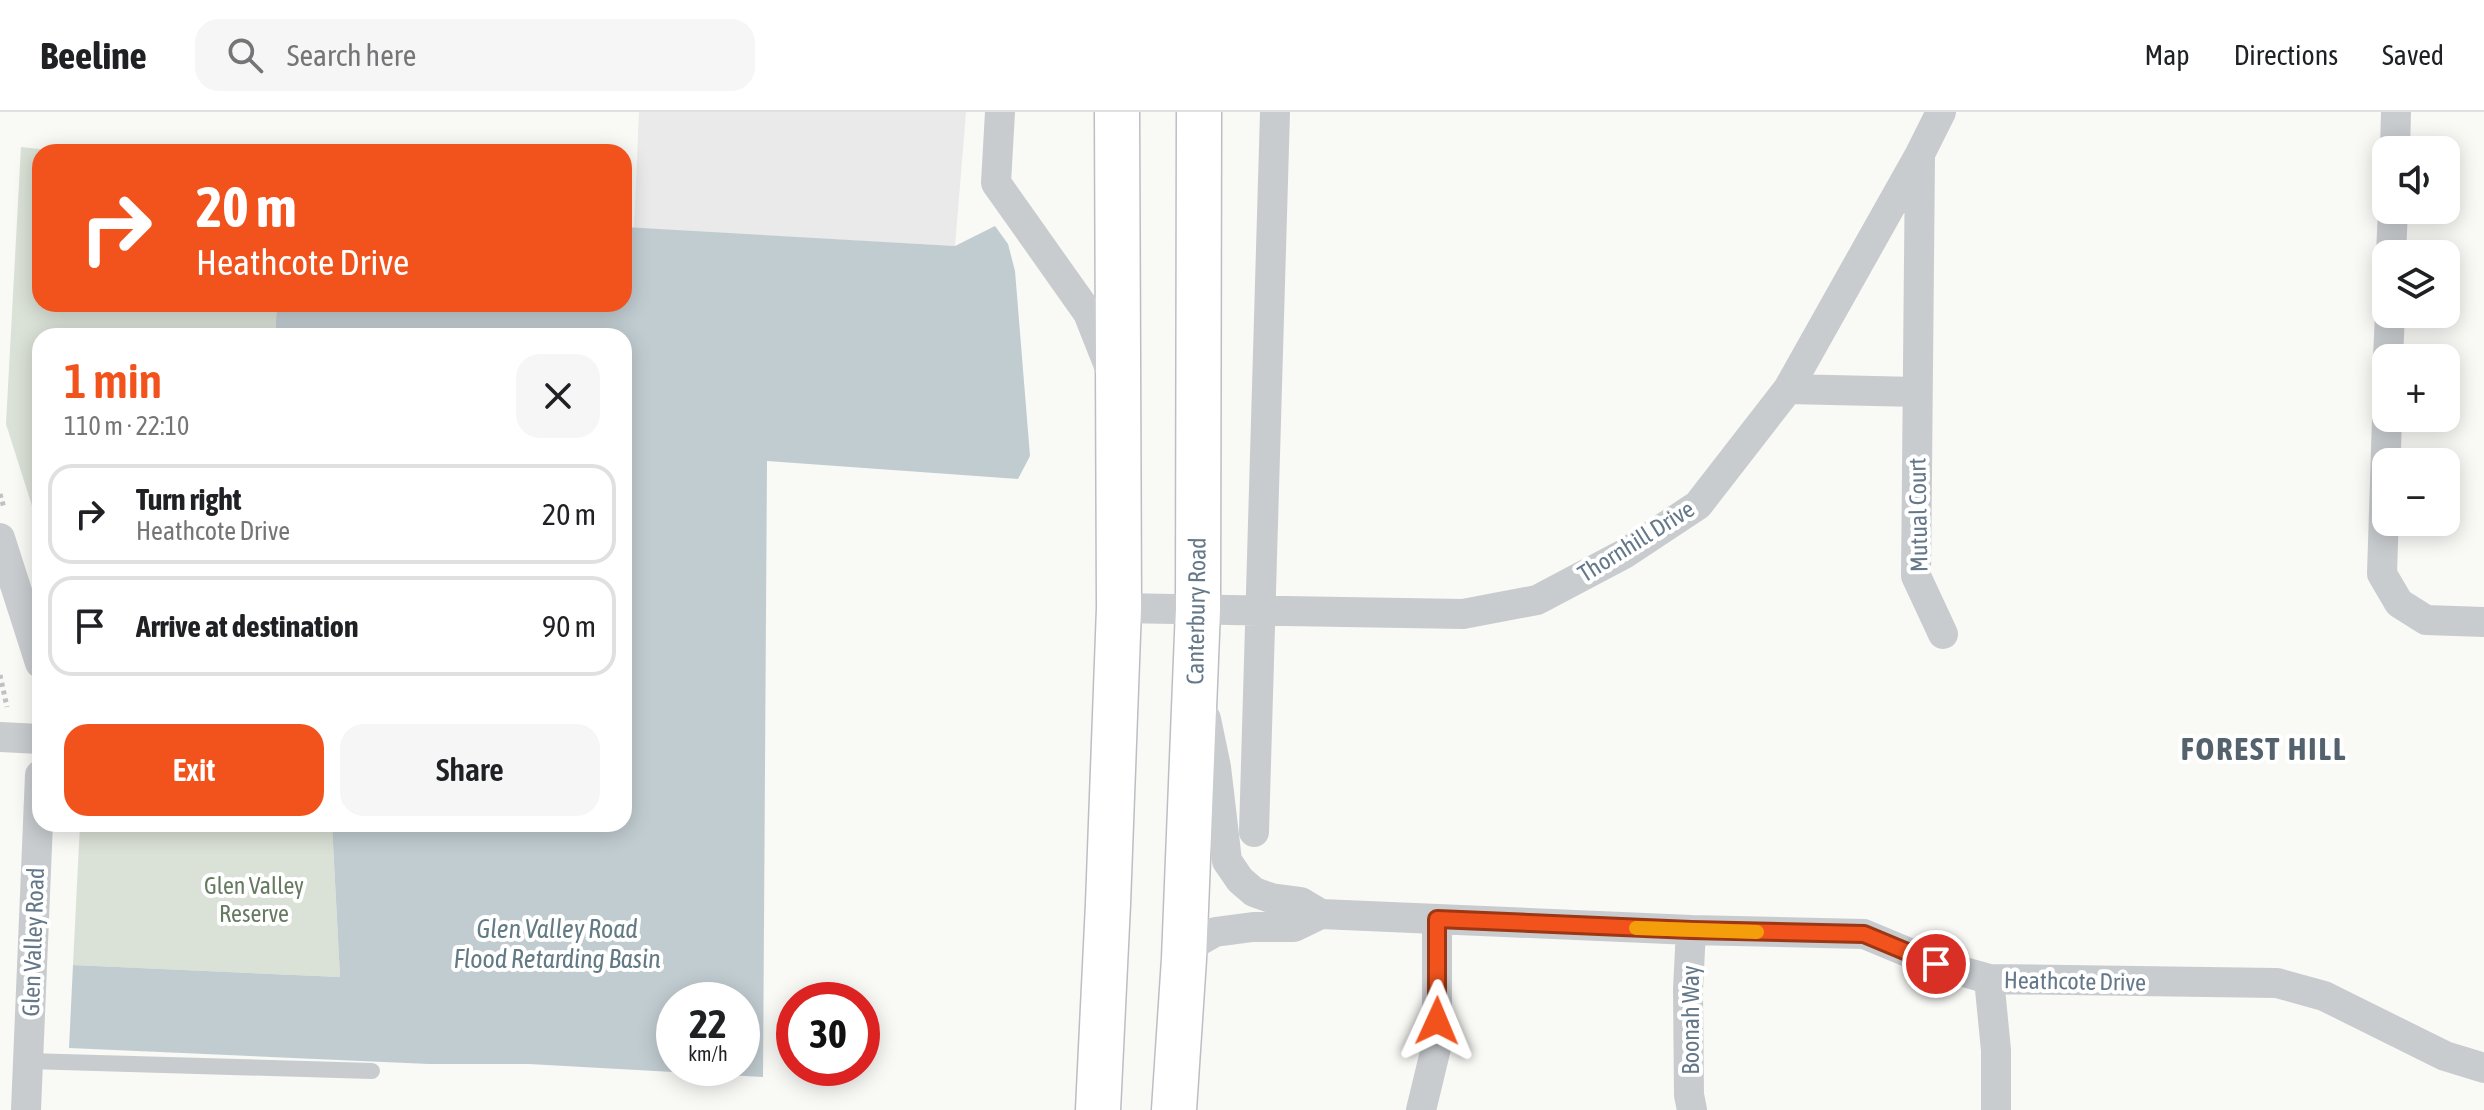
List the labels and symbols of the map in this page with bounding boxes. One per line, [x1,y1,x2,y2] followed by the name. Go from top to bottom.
[1904,457,1932,572] street label: Mutual Court
[1573,495,1699,587] street label: Thornhill Drive
[1181,537,1211,685] street label: Canterbury Road
[2181,730,2347,767] district label: FOREST HILL
[17,867,49,1017] street label: Glen Valley Road
[204,872,304,927] park label: Glen Valley Reserve
[453,914,661,974] water label: Glen Valley Road Flood Retarding Basin
[1902,930,1970,998] pin
[1677,965,1704,1075] street label: Boonah Way
[2004,966,2146,996] street label: Heathcote Drive
[1395,979,1479,1063] position arrow
[776,982,880,1086] speed limit sign: 30

